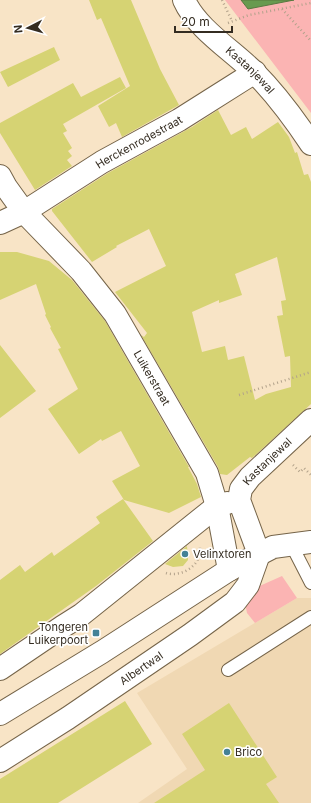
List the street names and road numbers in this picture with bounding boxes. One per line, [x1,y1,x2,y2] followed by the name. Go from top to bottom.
[223,43,278,97] street label: Kastanjewal
[93,112,185,171] street label: Herckenrodestraat
[131,348,174,408] street label: Luikerstraat
[240,435,295,488] street label: Kastanjewal
[117,649,166,688] street label: Albertwal

